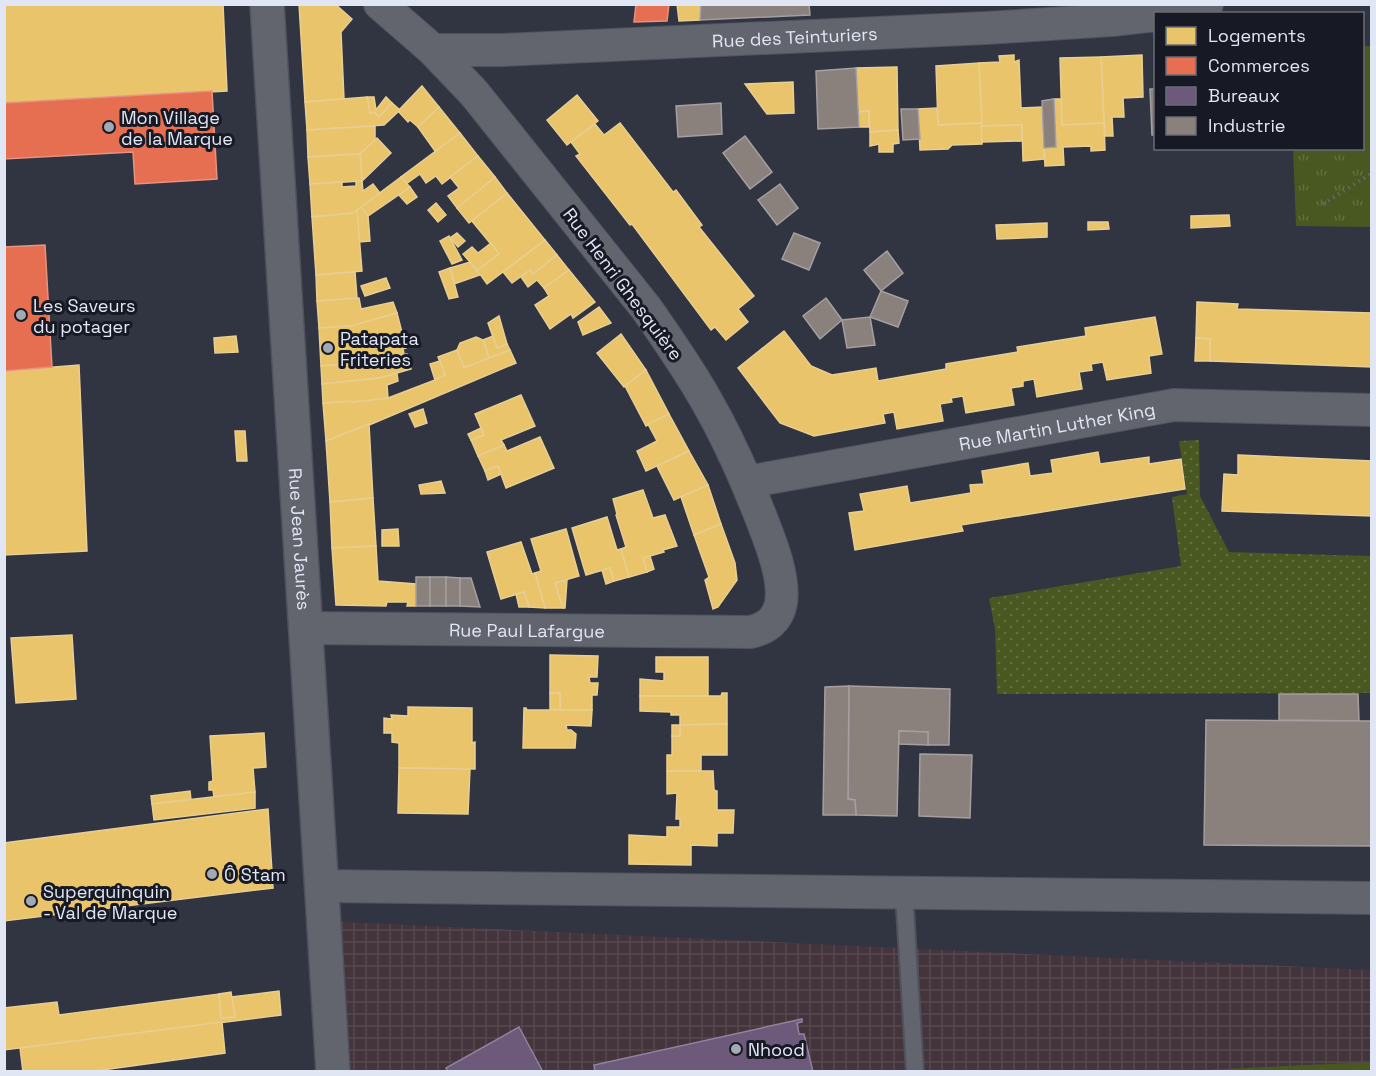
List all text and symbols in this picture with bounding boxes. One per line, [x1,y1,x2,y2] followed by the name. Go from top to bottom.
[1154,12,1364,150] legend
[711,21,878,52] street label: Rue des Teinturiers
[1208,24,1306,47] text: Logements
[1208,54,1310,77] text: Commerces
[1208,84,1280,107] text: Bureaux
[121,106,233,150] place label: Mon Village de la Marque
[1208,114,1285,137] text: Industrie
[102,120,116,134] marker: Mon Village de la Marque
[558,203,688,365] street label: Rue Henri Ghesquière
[33,294,136,338] place label: Les Saveurs du potager
[14,308,28,322] marker: Les Saveurs du potager
[340,327,419,371] place label: Patapata Friteries
[321,341,335,355] marker: Patapata Friteries
[957,397,1157,455] street label: Rue Martin Luther King
[284,467,316,611] street label: Rue Jean Jaurès
[449,618,605,642] street label: Rue Paul Lafargue
[224,863,286,886] place label: Ô Stam
[205,867,219,881] marker: Ô Stam
[43,880,177,924] place label: Superquinquin - Val de Marque
[24,894,38,908] marker: Superquinquin - Val de Marque
[748,1038,805,1061] place label: Nhood
[729,1042,743,1056] marker: Nhood

